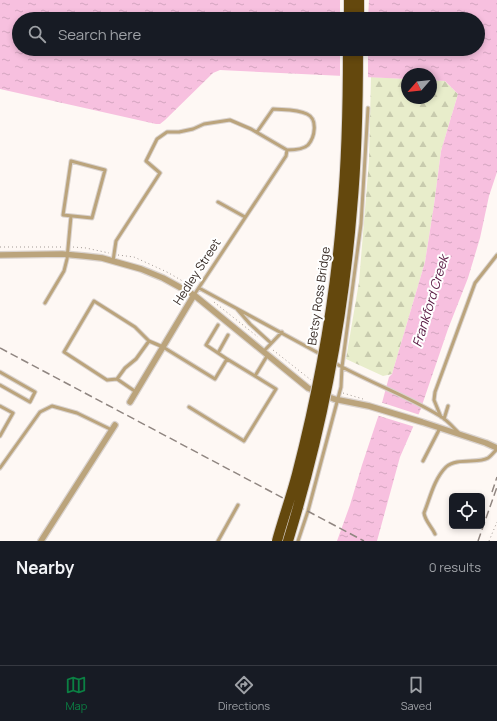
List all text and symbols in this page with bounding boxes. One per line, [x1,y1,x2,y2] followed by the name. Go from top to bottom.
[12,12,485,56] search box
[26,23,48,45] icon: search
[58,24,141,45] text: Search here
[401,68,437,104] north arrow
[169,235,225,308] street label: Hedley Street
[303,246,334,346] street label: Betsy Ross Bridge
[408,251,453,349] water label: Frankford Creek
[449,493,485,529] map controls
[449,493,485,529] button: locate
[16,556,74,579] text: Nearby
[429,558,481,576] text: 0 results
[65,674,87,713] tab: Map
[218,674,270,713] tab: Directions
[401,674,432,713] tab: Saved

